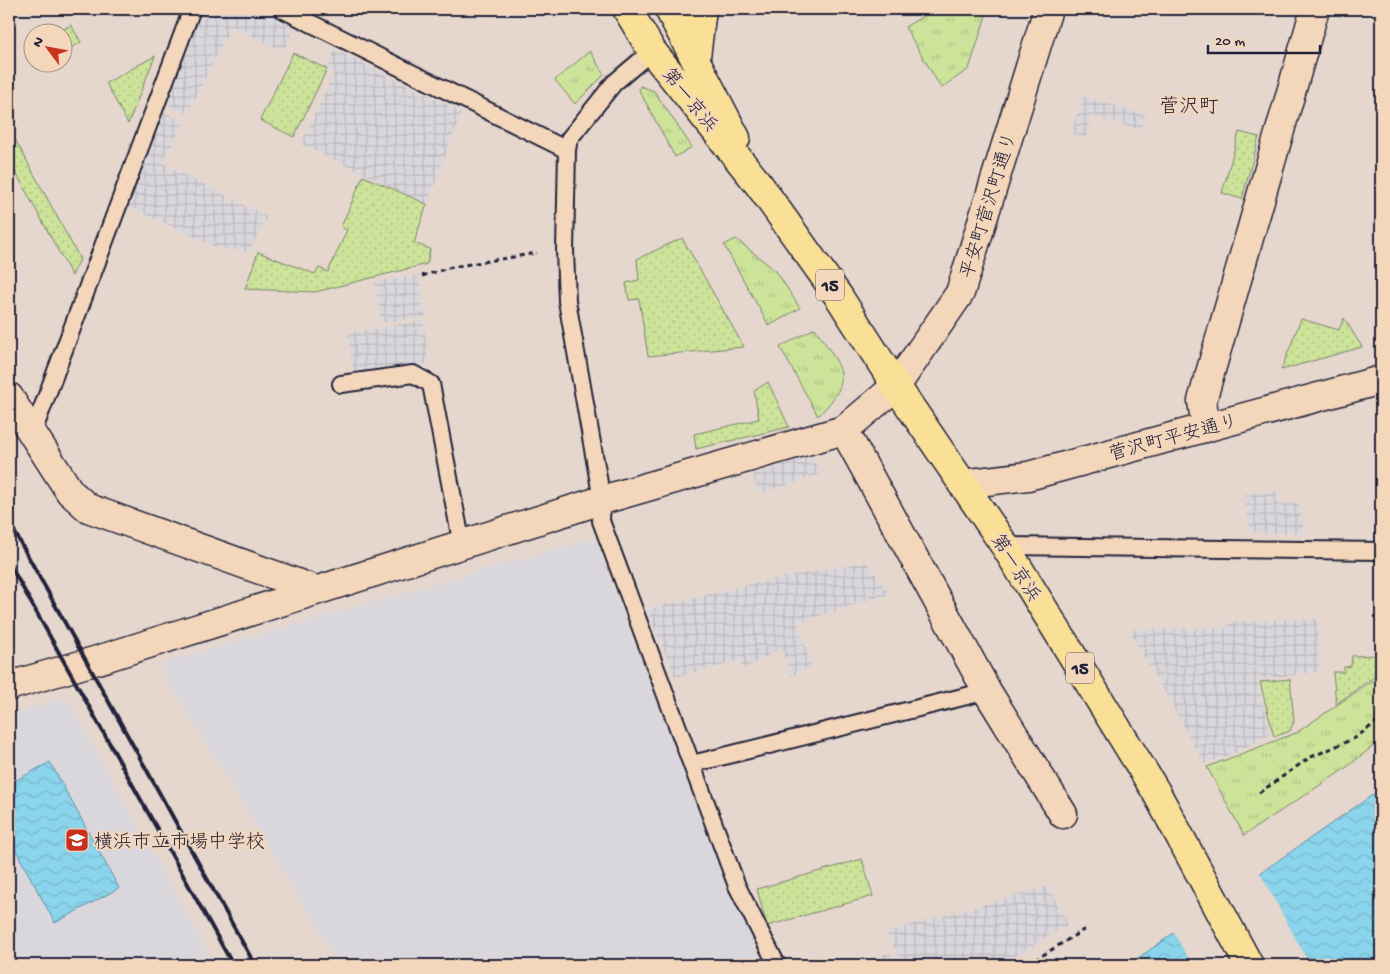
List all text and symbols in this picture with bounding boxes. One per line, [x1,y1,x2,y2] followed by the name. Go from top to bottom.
[22,22,72,72] north arrow
[1208,22,1320,54] scale bar
[1215,33,1245,51] text: 20 m
[29,34,49,51] text: N
[655,64,722,138] street label: 第一京浜
[1159,95,1219,120] district label: 菅沢町
[956,130,1024,282] street label: 平安町菅沢町通り
[816,270,844,300] road number: 15
[1106,410,1241,468] street label: 菅沢町平安通り
[984,530,1045,607] street label: 第一京浜
[1066,652,1094,684] road number: 15
[64,827,90,853] school or university icon: 横浜市立市場中学校
[94,831,265,855] place label: 横浜市立市場中学校

